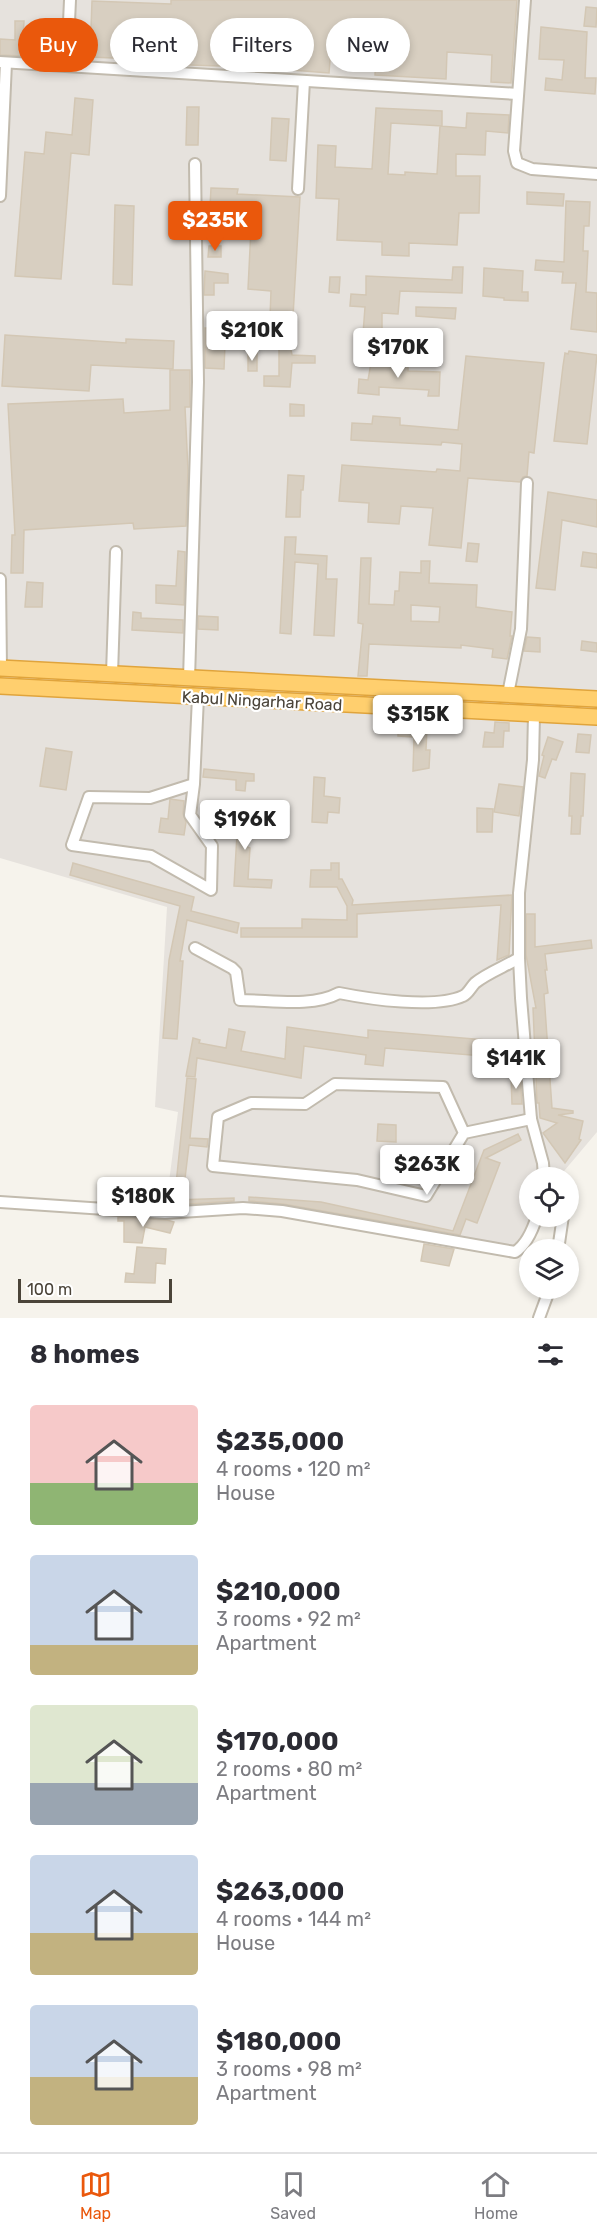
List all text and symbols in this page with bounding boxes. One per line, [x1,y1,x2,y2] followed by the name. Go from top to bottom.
[18,18,98,72] chip: Buy
[110,18,198,72] chip: Rent
[210,18,314,72] chip: Filters
[326,18,410,72] chip: New
[173,201,257,252] pin: $235K
[182,208,248,232] text: $235K
[210,311,294,362] pin: $210K
[220,318,284,342] text: $210K
[356,328,440,379] pin: $170K
[367,335,429,359] text: $170K
[181,687,343,715] street label: Kabul Ningarhar Road
[376,695,460,746] pin: $315K
[387,702,449,726] text: $315K
[203,800,287,851] pin: $196K
[214,807,276,831] text: $196K
[474,1039,558,1090] pin: $141K
[486,1046,546,1070] text: $141K
[385,1145,469,1196] pin: $263K
[394,1152,460,1176] text: $263K
[519,1167,579,1299] map controls
[519,1167,579,1227] button: locate
[101,1177,185,1228] pin: $180K
[111,1184,175,1208] text: $180K
[519,1239,579,1299] button: layers
[18,1276,172,1304] scale bar
[27,1280,72,1299] text: 100 m
[534,1338,567,1371] icon: filters
[30,1339,140,1370] text: 8 homes
[216,1426,344,1457] text: $235,000
[78,1429,150,1501] icon: home
[216,1457,371,1481] text: 4 rooms · 120 m²
[216,1481,275,1505] text: House
[216,1576,341,1607] text: $210,000
[78,1579,150,1651] icon: home
[216,1607,361,1631] text: 3 rooms · 92 m²
[216,1631,317,1655] text: Apartment
[216,1726,339,1757] text: $170,000
[78,1729,150,1801] icon: home
[216,1757,362,1781] text: 2 rooms · 80 m²
[216,1781,317,1805] text: Apartment
[216,1876,344,1907] text: $263,000
[78,1879,150,1951] icon: home
[216,1907,371,1931] text: 4 rooms · 144 m²
[216,1931,275,1955] text: House
[216,2026,341,2057] text: $180,000
[78,2029,150,2101] icon: home
[216,2057,362,2081] text: 3 rooms · 98 m²
[216,2081,317,2105] text: Apartment
[79,2168,112,2223] tab: Map
[270,2168,316,2223] tab: Saved
[474,2168,518,2223] tab: Home

